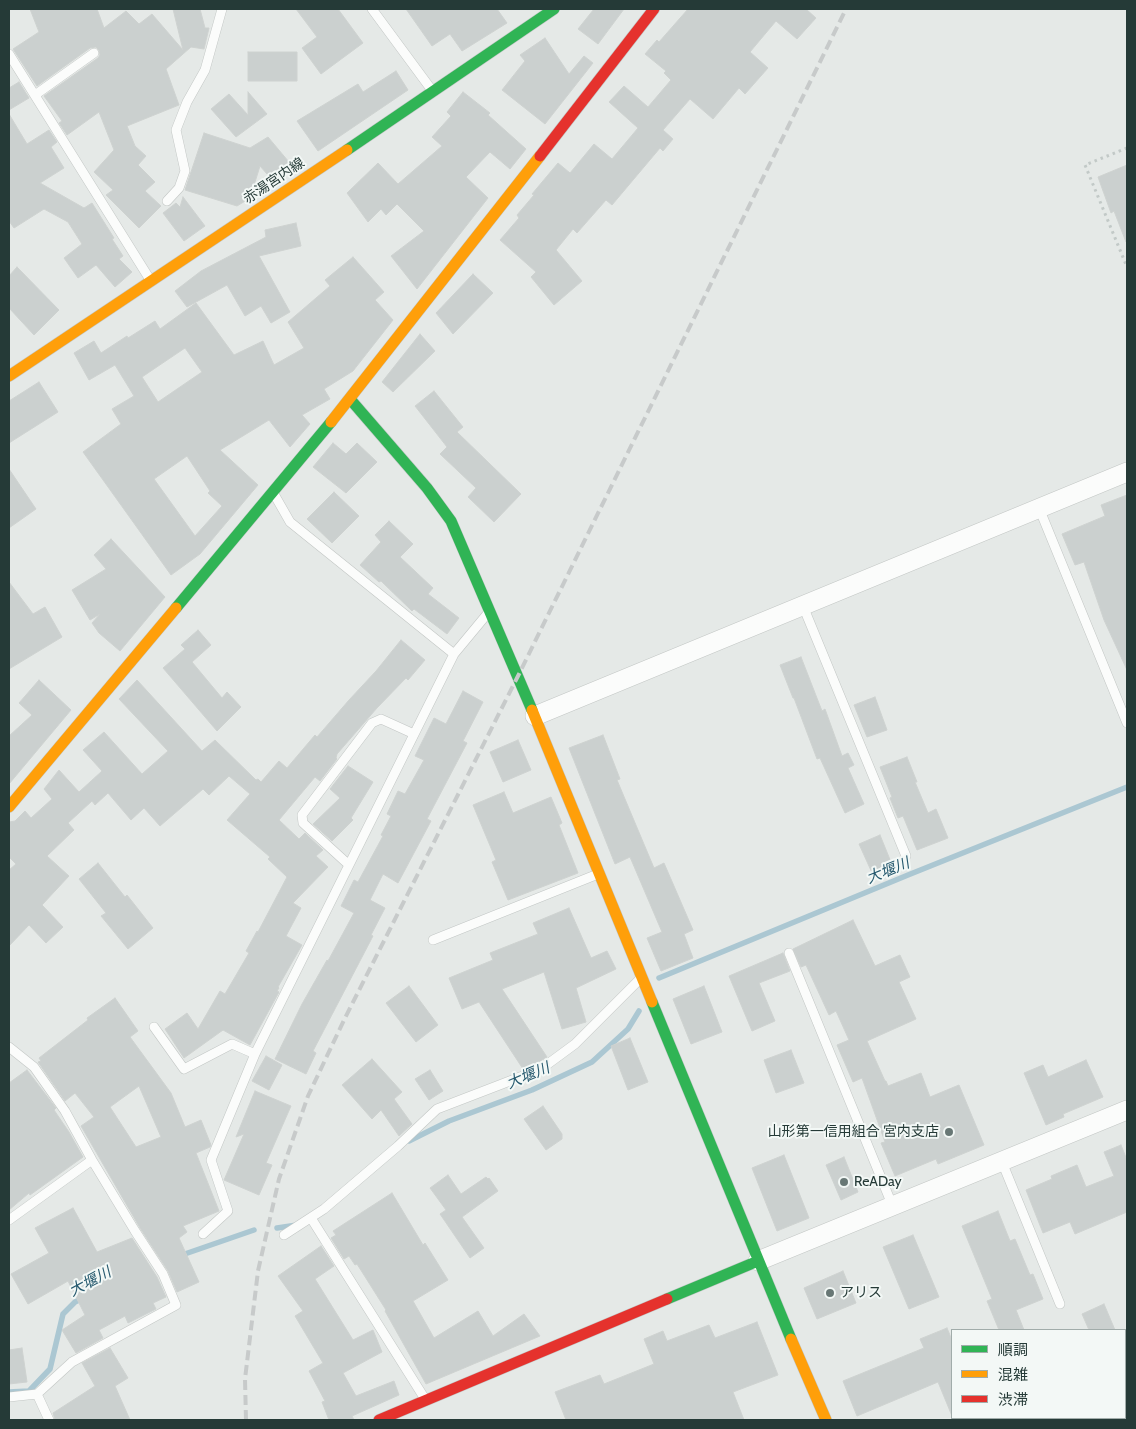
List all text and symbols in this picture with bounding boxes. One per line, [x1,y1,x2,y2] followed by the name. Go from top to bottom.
[240,154,308,208] street label: 赤湯宮内線
[864,854,912,888] water label: 大堰川
[504,1059,552,1093] water label: 大堰川
[768,1124,939,1140] place label: 山形第一信用組合 宮内支店
[943,1126,955,1138] marker: 山形第一信用組合 宮内支店
[854,1174,901,1190] place label: ReADay
[838,1176,850,1188] marker: ReADay
[66,1263,114,1301] water label: 大堰川
[840,1285,882,1301] place label: アリス
[824,1287,836,1299] marker: アリス
[951,1329,1126,1419] legend
[998,1341,1028,1359] text: 順調
[998,1366,1028,1384] text: 混雑
[998,1391,1028,1409] text: 渋滞

